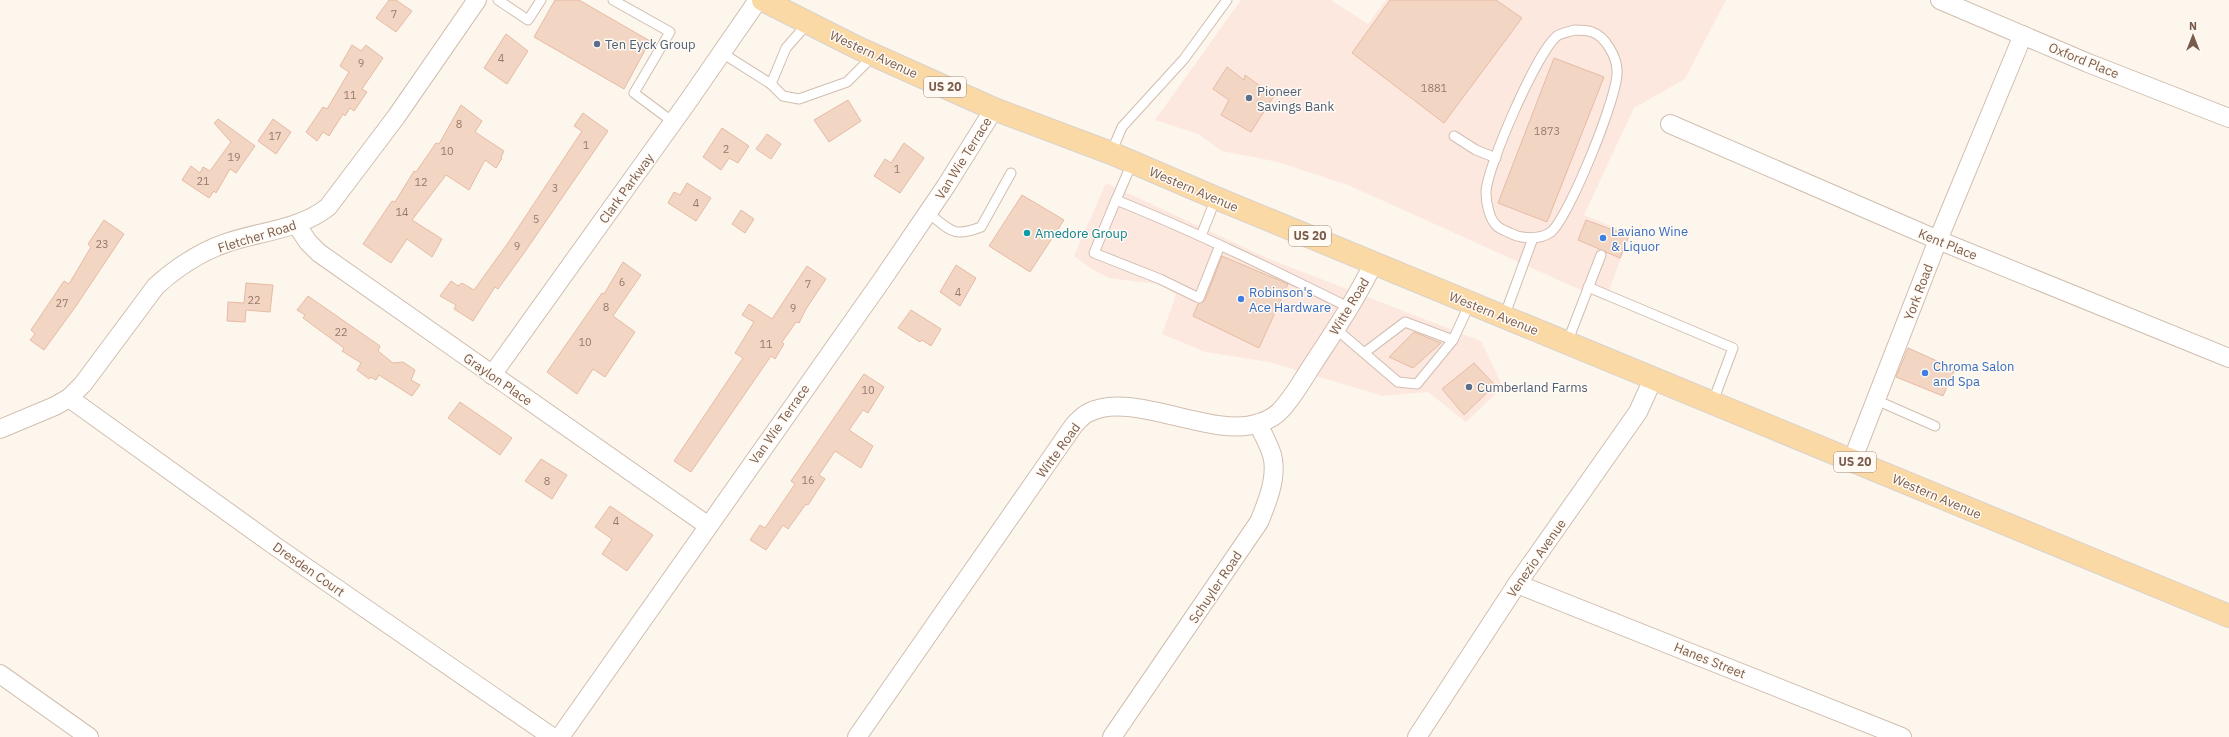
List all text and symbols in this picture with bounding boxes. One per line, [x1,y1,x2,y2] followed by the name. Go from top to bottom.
[391,7,397,21] house number: 7
[2173,16,2213,56] north arrow
[2189,19,2197,33] text: N
[827,27,920,82] street label: Western Avenue
[605,36,696,53] place label: Ten Eyck Group
[592,39,602,49] marker: Ten Eyck Group
[2046,39,2122,82] street label: Oxford Place
[498,51,505,65] house number: 4
[358,56,364,70] house number: 9
[924,77,966,97] road number: US 20
[1421,81,1448,95] house number: 1881
[1257,83,1334,115] place label: Pioneer Savings Bank
[343,88,357,102] house number: 11
[1244,93,1254,103] marker: Pioneer Savings Bank
[931,114,995,203] street label: Van Wie Terrace
[456,117,462,131] house number: 8
[1534,124,1560,138] house number: 1873
[268,129,282,143] house number: 17
[583,138,590,152] house number: 1
[723,142,729,156] house number: 2
[440,144,454,158] house number: 10
[595,149,658,227] street label: Clark Parkway
[227,150,241,164] house number: 19
[894,162,901,176] house number: 1
[1147,163,1241,216] street label: Western Avenue
[196,174,210,188] house number: 21
[414,175,428,189] house number: 12
[552,181,558,195] house number: 3
[693,196,700,210] house number: 4
[395,205,409,219] house number: 14
[533,212,539,226] house number: 5
[216,216,298,256] street label: Fletcher Road
[1611,223,1688,255] place label: Laviano Wine & Liquor
[1035,225,1128,242] place label: Amedore Group
[1916,225,1980,264] street label: Kent Place
[1289,226,1331,246] road number: US 20
[1022,228,1032,238] marker: Amedore Group
[1598,233,1608,243] marker: Laviano Wine & Liquor
[95,237,109,251] house number: 23
[514,239,520,253] house number: 9
[1900,262,1937,323] street label: York Road
[1326,274,1373,338] street label: Witte Road
[619,275,625,289] house number: 6
[805,277,811,291] house number: 7
[1249,284,1331,316] place label: Robinson's Ace Hardware
[955,285,962,299] house number: 4
[1447,288,1541,339] street label: Western Avenue
[247,293,261,307] house number: 22
[1236,294,1246,304] marker: Robinson's Ace Hardware
[55,296,69,310] house number: 27
[603,300,609,314] house number: 8
[790,301,796,315] house number: 9
[334,325,348,339] house number: 22
[578,335,592,349] house number: 10
[759,337,773,351] house number: 11
[460,349,535,409] street label: Graylon Place
[1933,358,2015,390] place label: Chroma Salon and Spa
[1920,368,1930,378] marker: Chroma Salon and Spa
[1477,379,1588,396] place label: Cumberland Farms
[746,381,813,468] street label: Van Wie Terrace
[1464,382,1474,392] marker: Cumberland Farms
[861,383,875,397] house number: 10
[1033,419,1084,481] street label: Witte Road
[1834,452,1876,472] road number: US 20
[1890,470,1984,523] street label: Western Avenue
[801,473,815,487] house number: 16
[544,474,550,488] house number: 8
[613,514,620,528] house number: 4
[1503,516,1570,601] street label: Venezio Avenue
[269,538,348,601] street label: Dresden Court
[1185,548,1246,627] street label: Schuyler Road
[1672,638,1748,683] street label: Hanes Street

